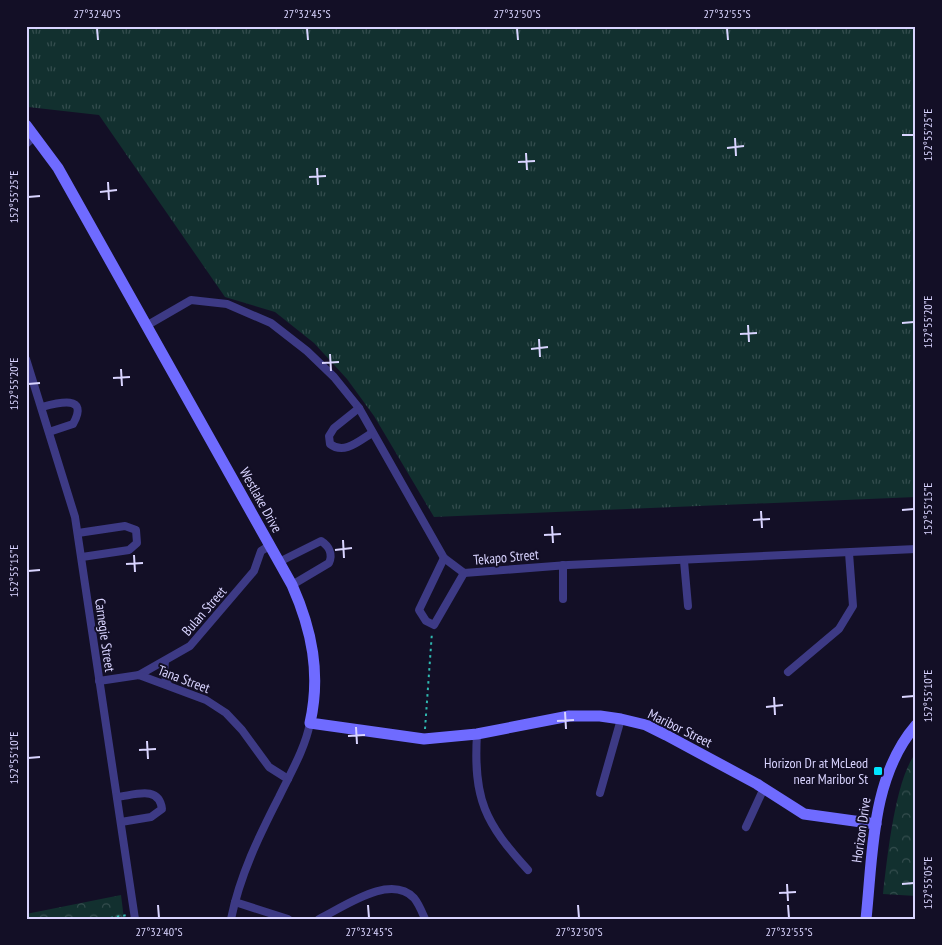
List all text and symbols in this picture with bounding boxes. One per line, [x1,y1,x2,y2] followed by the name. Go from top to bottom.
[73,6,121,21] text: 27°32'40"S
[283,6,331,21] text: 27°32'45"S
[493,6,541,21] text: 27°32'50"S
[703,6,751,21] text: 27°32'55"S
[920,109,935,161] text: 152°55'25"E
[6,171,21,223] text: 152°55'25"E
[920,296,935,348] text: 152°55'20"E
[6,358,21,410] text: 152°55'20"E
[236,464,286,536] street label: Westlake Drive
[920,483,935,535] text: 152°55'15"E
[6,545,21,597] text: 152°55'15"E
[472,545,540,569] street label: Tekapo Street
[178,582,230,639] street label: Bulan Street
[91,597,119,673] street label: Carnegie Street
[155,661,213,697] street label: Tana Street
[920,670,935,722] text: 152°55'10"E
[645,705,715,751] street label: Maribor Street
[6,732,21,784] text: 152°55'10"E
[764,754,868,788] place label: Horizon Dr at McLeod near Maribor St
[872,765,884,777] marker: Horizon Dr at McLeod near Maribor St
[848,796,875,864] street label: Horizon Drive
[920,857,935,909] text: 152°55'05"E
[135,924,183,939] text: 27°32'40"S
[345,924,393,939] text: 27°32'45"S
[555,924,603,939] text: 27°32'50"S
[765,924,813,939] text: 27°32'55"S

